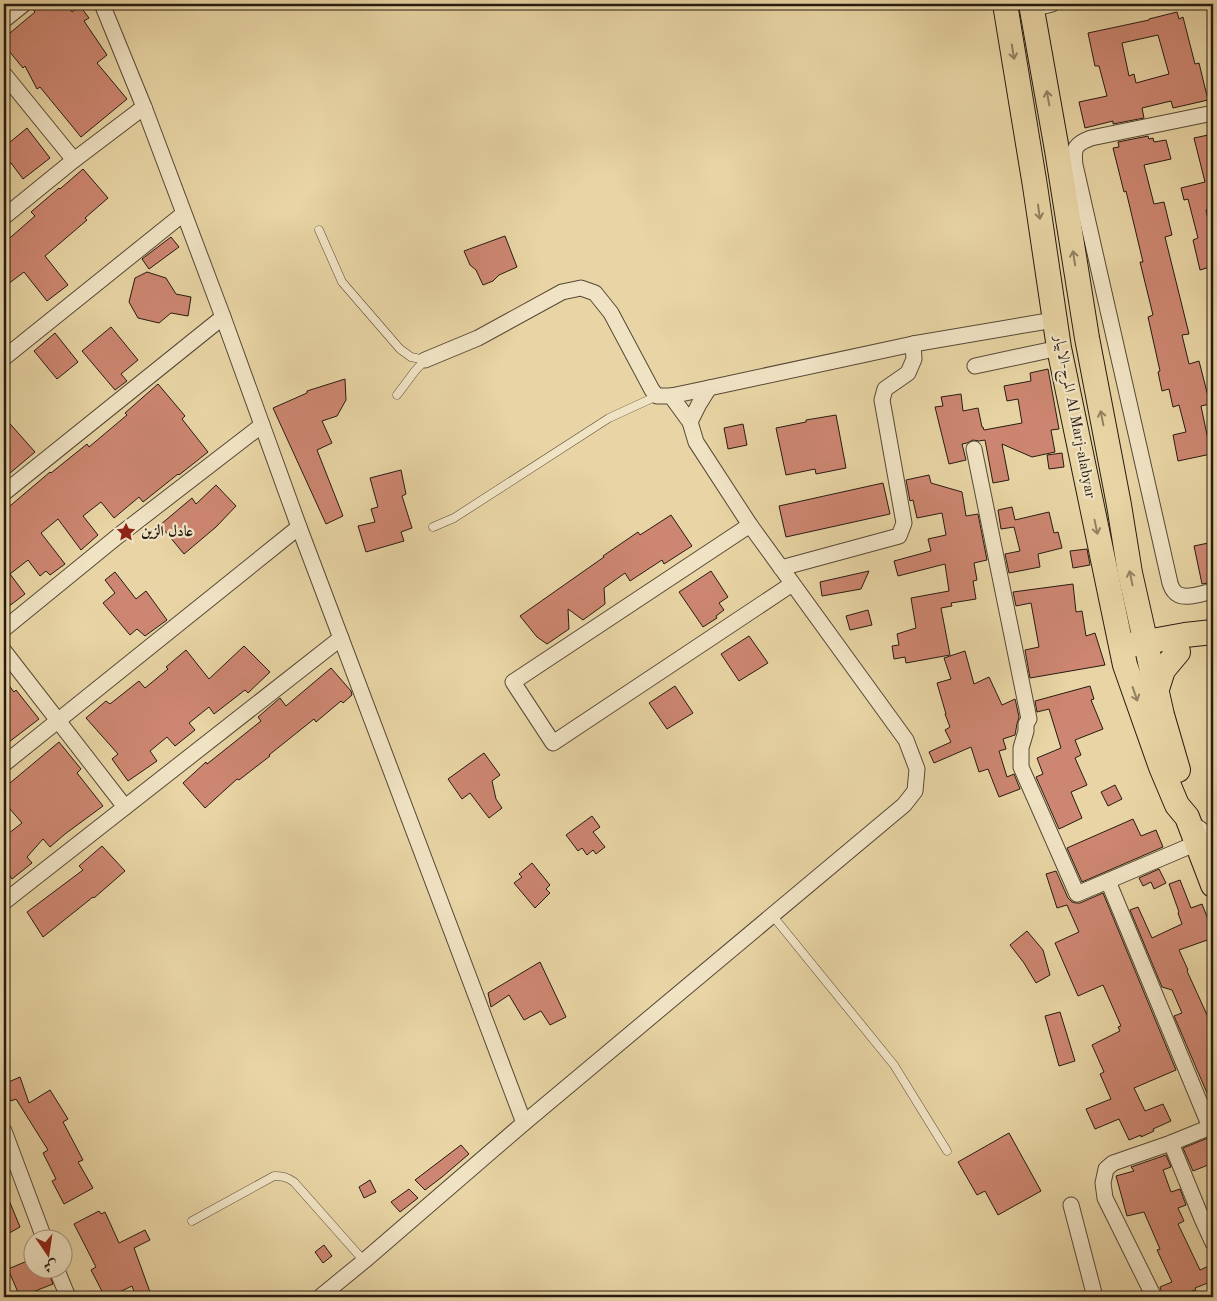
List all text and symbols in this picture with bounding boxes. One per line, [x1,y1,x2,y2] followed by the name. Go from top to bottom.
[1008,43,1018,59] one-way arrow
[1042,90,1052,106] one-way arrow
[1034,204,1044,220] one-way arrow
[1069,250,1079,266] one-way arrow
[1047,332,1097,501] street label: المرج-الابيار Al Marj-alabyar
[1097,410,1107,426] one-way arrow
[1092,519,1101,535] one-way arrow
[115,521,137,543] place icon: عادل الزين
[141,524,193,540] place label: عادل الزين
[1126,570,1136,586] one-way arrow
[1130,685,1140,701] one-way arrow
[22,1228,72,1278] north arrow
[42,1257,59,1274] text: ش

